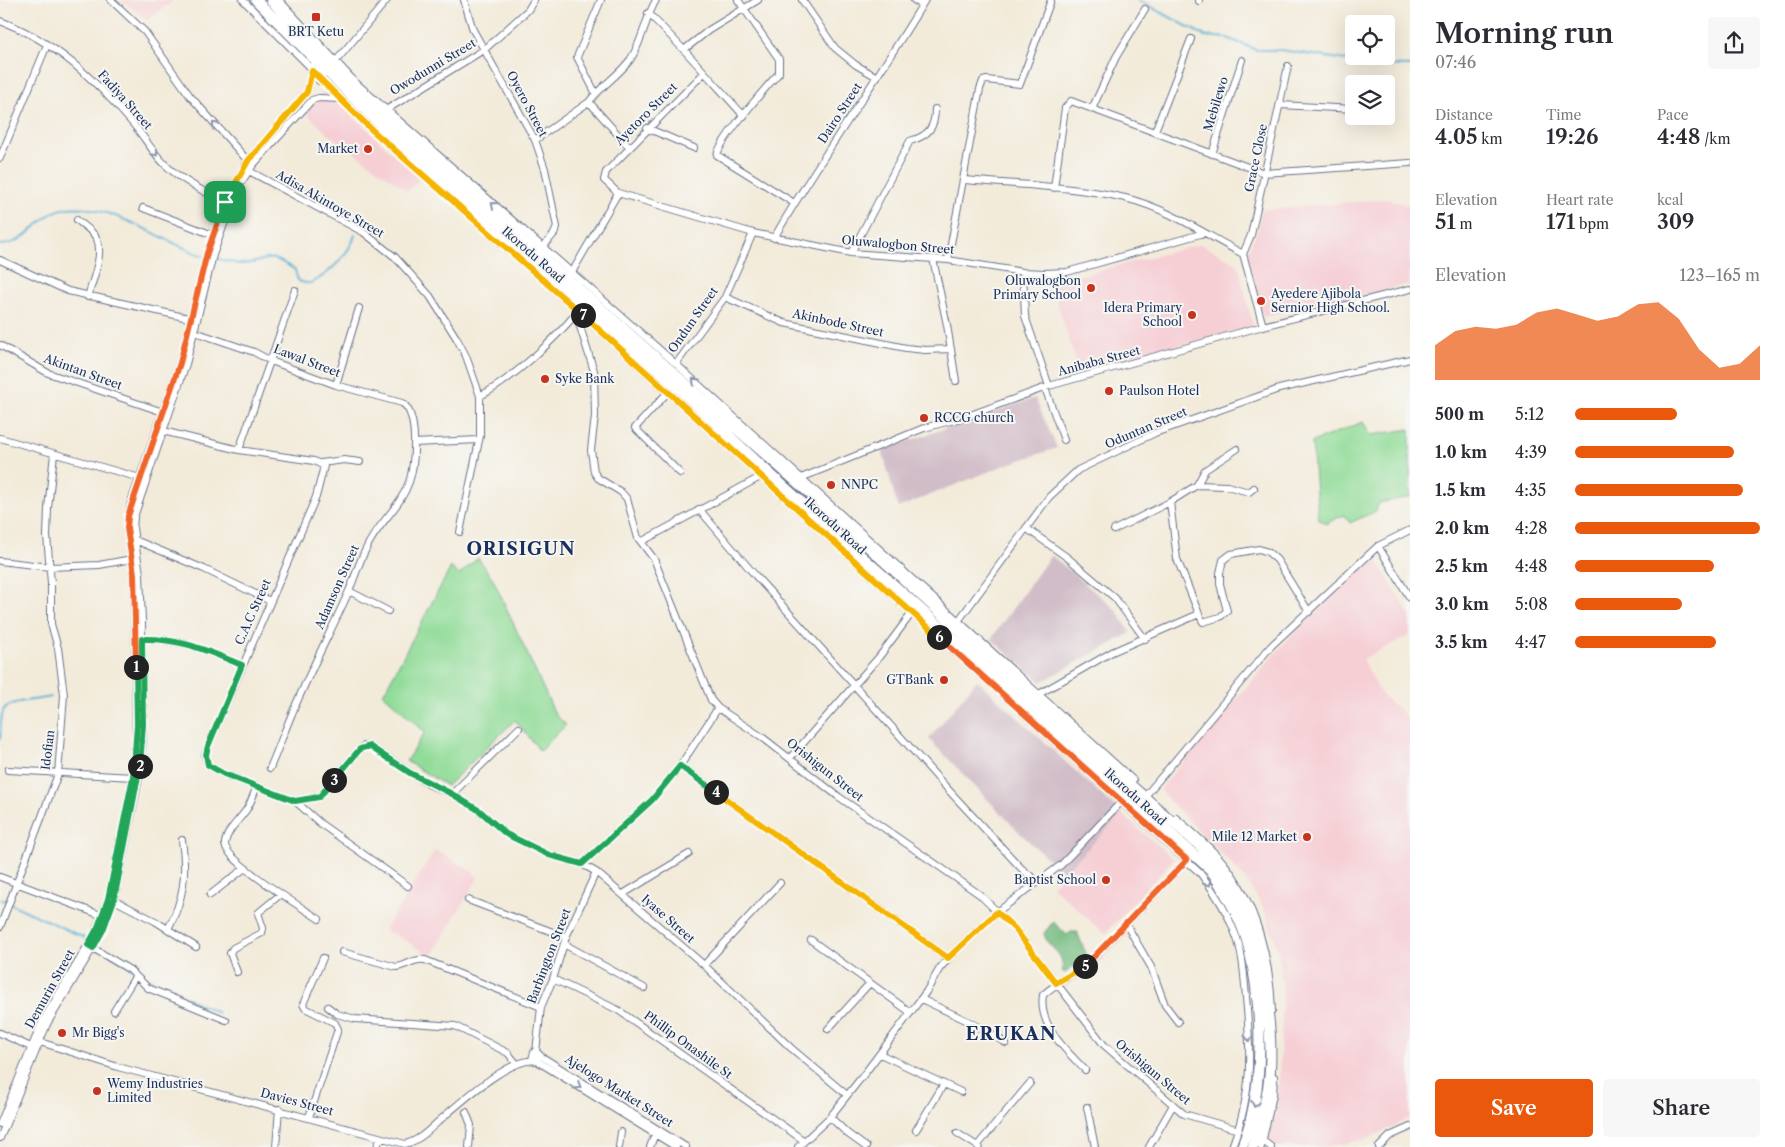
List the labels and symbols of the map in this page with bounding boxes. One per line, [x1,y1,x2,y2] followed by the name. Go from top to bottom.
[310,11,322,23] marker: BRT Ketu
[288,24,345,39] place label: BRT Ketu
[387,35,479,98] street label: Owodunni Street
[95,67,156,133] street label: Fadiya Street
[504,68,551,140] street label: Oyero Street
[1200,75,1231,133] street label: Mebilewo
[611,79,681,149] street label: Ayetoro Street
[814,79,865,146] street label: Dairo Street
[212,122,221,131] one-way arrow
[1241,122,1270,193] street label: Grace Close
[317,141,359,156] place label: Market
[362,143,374,155] marker: Market
[149,147,158,157] one-way arrow
[273,166,388,241] street label: Adisa Akintoye Street
[204,181,246,223] pin
[491,202,500,210] one-way arrow
[499,223,568,286] street label: Ikorodu Road
[841,232,956,257] street label: Oluwalogbon Street
[993,273,1081,302] place label: Oluwalogbon Primary School
[1085,282,1097,294] marker: Oluwalogbon Primary School
[664,283,721,356] street label: Ondun Street
[1270,286,1390,315] place label: Ayedere Ajibola Sernior High School.
[1255,295,1267,307] marker: Ayedere Ajibola Sernior High School.
[1103,300,1182,329] place label: Idera Primary School
[570,302,596,328] pin: 7
[790,305,886,340] street label: Akinbode Street
[1186,309,1198,321] marker: Idera Primary School
[272,341,344,380] street label: Lawal Street
[1055,342,1142,379] street label: Anibaba Street
[41,350,125,393] street label: Akintan Street
[555,371,615,386] place label: Syke Bank
[539,373,551,385] marker: Syke Bank
[691,378,700,387] one-way arrow
[1119,383,1200,398] place label: Paulson Hotel
[1103,385,1115,397] marker: Paulson Hotel
[1103,403,1190,452] street label: Oduntan Street
[934,410,1014,425] place label: RCCG church
[918,412,930,424] marker: RCCG church
[841,477,878,492] place label: NNPC
[825,479,837,491] marker: NNPC
[801,494,870,558] street label: Ikorodu Road
[466,538,576,560] district label: ORISIGUN
[311,542,362,632] street label: Adamson Street
[231,576,274,647] street label: C.A.C Street
[926,624,952,650] pin: 6
[124,654,148,680] pin: 1
[886,672,935,687] place label: GTBank
[938,674,950,686] marker: GTBank
[38,729,57,771] street label: Idofian
[784,735,867,805] street label: Orishigun Street
[128,754,152,778] pin: 2
[1101,765,1170,829] street label: Ikorodu Road
[322,768,346,792] pin: 3
[704,780,728,804] pin: 4
[1212,829,1298,844] place label: Mile 12 Market
[1301,831,1313,843] marker: Mile 12 Market
[1014,872,1096,887] place label: Baptist School
[1100,874,1112,886] marker: Baptist School
[1203,878,1212,887] one-way arrow
[638,891,699,946] street label: Iyase Street
[523,905,574,1006] street label: Barbington Street
[22,946,78,1031] street label: Demurin Street
[1072,954,1098,978] pin: 5
[641,1007,736,1082] street label: Phillip Onashile St
[965,1023,1057,1045] district label: ERUKAN
[72,1025,124,1040] place label: Mr Bigg's
[56,1027,68,1039] marker: Mr Bigg's
[1244,1034,1255,1042] one-way arrow
[1113,1036,1195,1108] street label: Orishigun Street
[562,1051,677,1130] street label: Ajelogo Market Street
[106,1076,203,1105] place label: Wemy Industries Limited
[572,1080,581,1090] one-way arrow
[91,1085,103,1097] marker: Wemy Industries Limited
[259,1085,336,1119] street label: Davies Street
[1250,1099,1260,1108] one-way arrow

